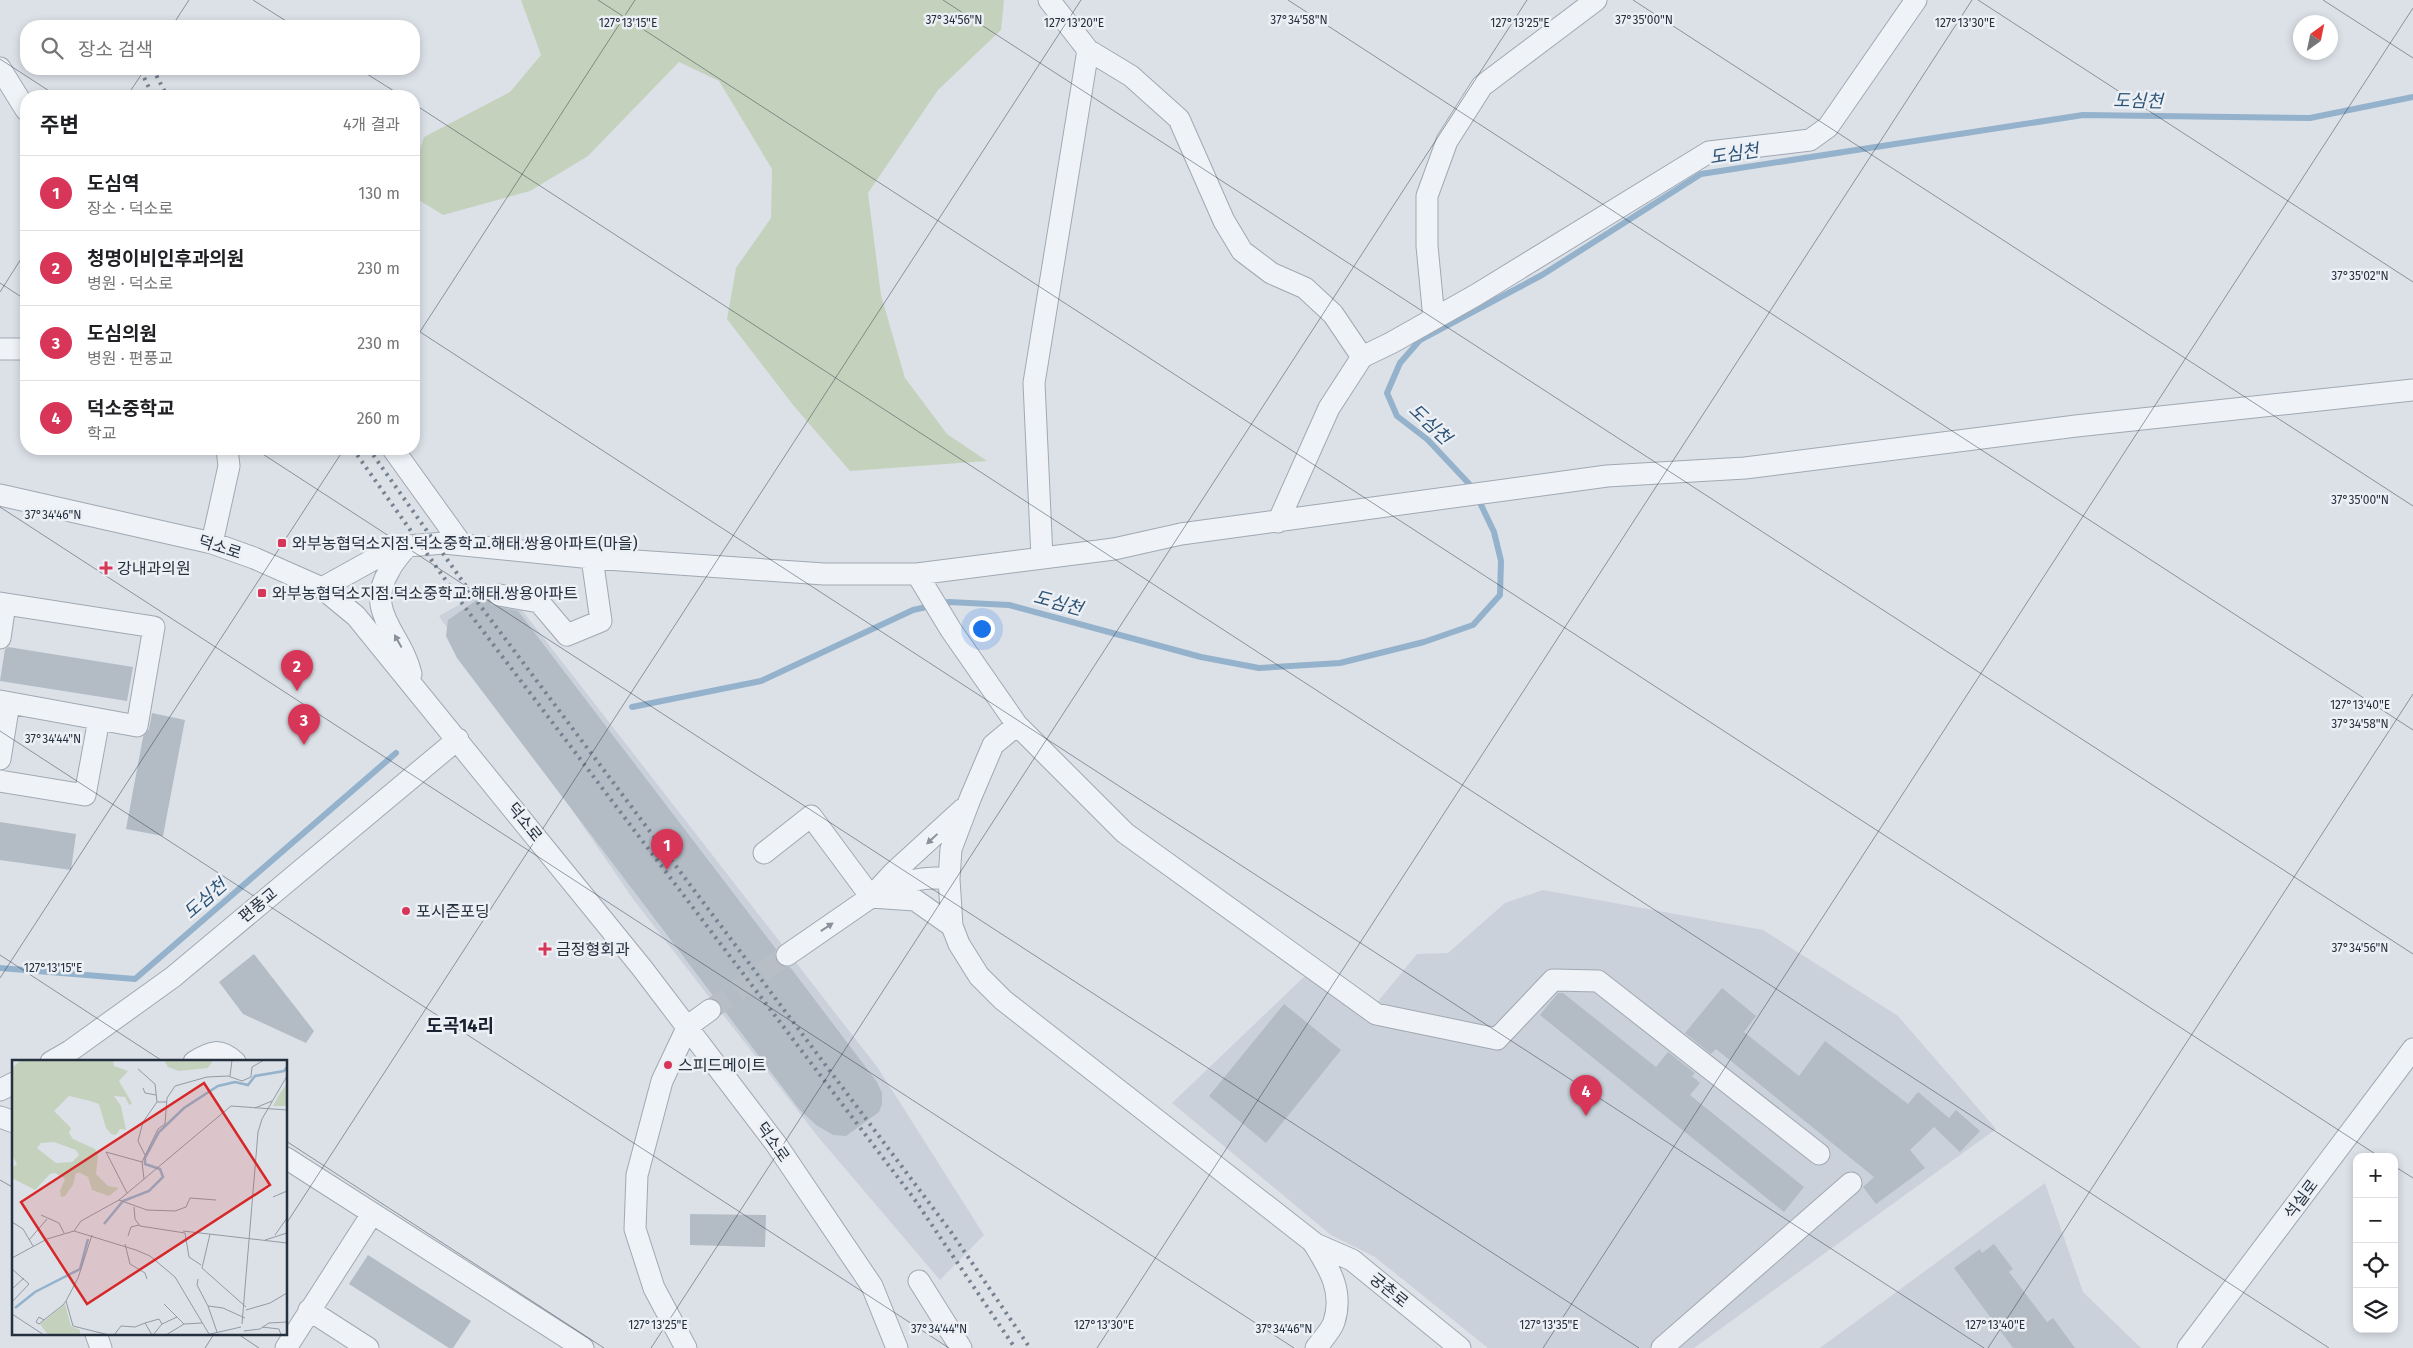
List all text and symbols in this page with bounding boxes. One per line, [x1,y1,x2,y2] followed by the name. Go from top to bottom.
[925,13,983,27] text: 37°34'56"N
[1270,13,1328,27] text: 37°34'58"N
[1615,13,1673,27] text: 37°35'00"N
[2293,15,2338,60] north arrow
[599,16,657,30] text: 127°13'15"E
[1044,16,1104,30] text: 127°13'20"E
[1490,16,1550,30] text: 127°13'25"E
[1935,16,1995,30] text: 127°13'30"E
[20,20,420,75] search box
[38,34,66,62] icon: search
[78,38,153,61] text: 장소 검색
[2113,90,2165,112] water label: 도심천
[40,112,79,138] text: 주변
[343,115,400,134] text: 4개 결과
[1708,139,1763,169] water label: 도심천
[87,172,139,195] text: 도심역
[52,184,60,203] text: 1
[358,184,400,203] text: 130 m
[87,199,173,218] text: 장소 · 덕소로
[87,247,244,270] text: 청명이비인후과의원
[52,259,60,278] text: 2
[357,259,400,278] text: 230 m
[2331,269,2389,283] text: 37°35'02"N
[87,274,173,293] text: 병원 · 덕소로
[87,322,157,345] text: 도심의원
[52,334,60,353] text: 3
[357,334,400,353] text: 230 m
[87,349,173,368] text: 병원 · 편풍교
[87,397,174,420] text: 덕소중학교
[1404,399,1457,451] water label: 도심천
[51,409,61,428] text: 4
[357,409,400,428] text: 260 m
[87,424,116,443] text: 학교
[2331,493,2389,507] text: 37°35'00"N
[24,508,82,522] text: 37°34'46"N
[196,531,244,563] street label: 덕소로
[292,534,638,553] place label: 와부농협덕소지점.덕소중학교.해태.쌍용아파트(마을)
[276,537,288,549] marker: 와부농협덕소지점.덕소중학교.해태.쌍용아파트(마을)
[117,559,191,578] place label: 강내과의원
[99,561,113,575] marker: 강내과의원
[272,584,578,603] place label: 와부농협덕소지점.덕소중학교.해태.쌍용아파트
[1031,586,1087,621] water label: 도심천
[256,587,268,599] marker: 와부농협덕소지점.덕소중학교.해태.쌍용아파트
[969,616,995,642] your location
[394,633,402,648] one-way arrow
[281,650,313,691] pin: 2
[2330,698,2390,712] text: 127°13'40"E
[288,704,320,745] pin: 3
[2331,717,2389,731] text: 37°34'58"N
[25,732,81,746] text: 37°34'44"N
[504,799,546,845] street label: 덕소로
[651,829,683,870] pin: 1
[927,833,939,845] one-way arrow
[179,873,233,924] water label: 도심천
[235,884,281,926] street label: 편풍교
[416,902,490,921] place label: 포시즌포딩
[400,905,412,917] marker: 포시즌포딩
[820,922,834,932] one-way arrow
[556,940,630,959] place label: 금정형회과
[2331,941,2389,955] text: 37°34'56"N
[538,942,552,956] marker: 금정형회과
[24,961,82,975] text: 127°13'15"E
[426,1015,494,1037] district label: 도곡14리
[678,1056,766,1075] place label: 스피드메이트
[662,1059,674,1071] marker: 스피드메이트
[12,1060,288,1336] inset map
[1570,1075,1602,1116] pin: 4
[753,1118,794,1166] street label: 덕소로
[2353,1153,2398,1333] map controls
[2353,1153,2398,1198] button: +
[2280,1175,2322,1222] street label: 석실로
[2353,1198,2398,1243] button: −
[2353,1243,2398,1288] button: locate
[1366,1269,1412,1311] street label: 궁촌로
[2353,1288,2398,1333] button: layers
[628,1318,688,1332] text: 127°13'25"E
[1074,1318,1134,1332] text: 127°13'30"E
[1519,1318,1579,1332] text: 127°13'35"E
[1965,1318,2025,1332] text: 127°13'40"E
[911,1322,967,1336] text: 37°34'44"N
[1255,1322,1313,1336] text: 37°34'46"N

